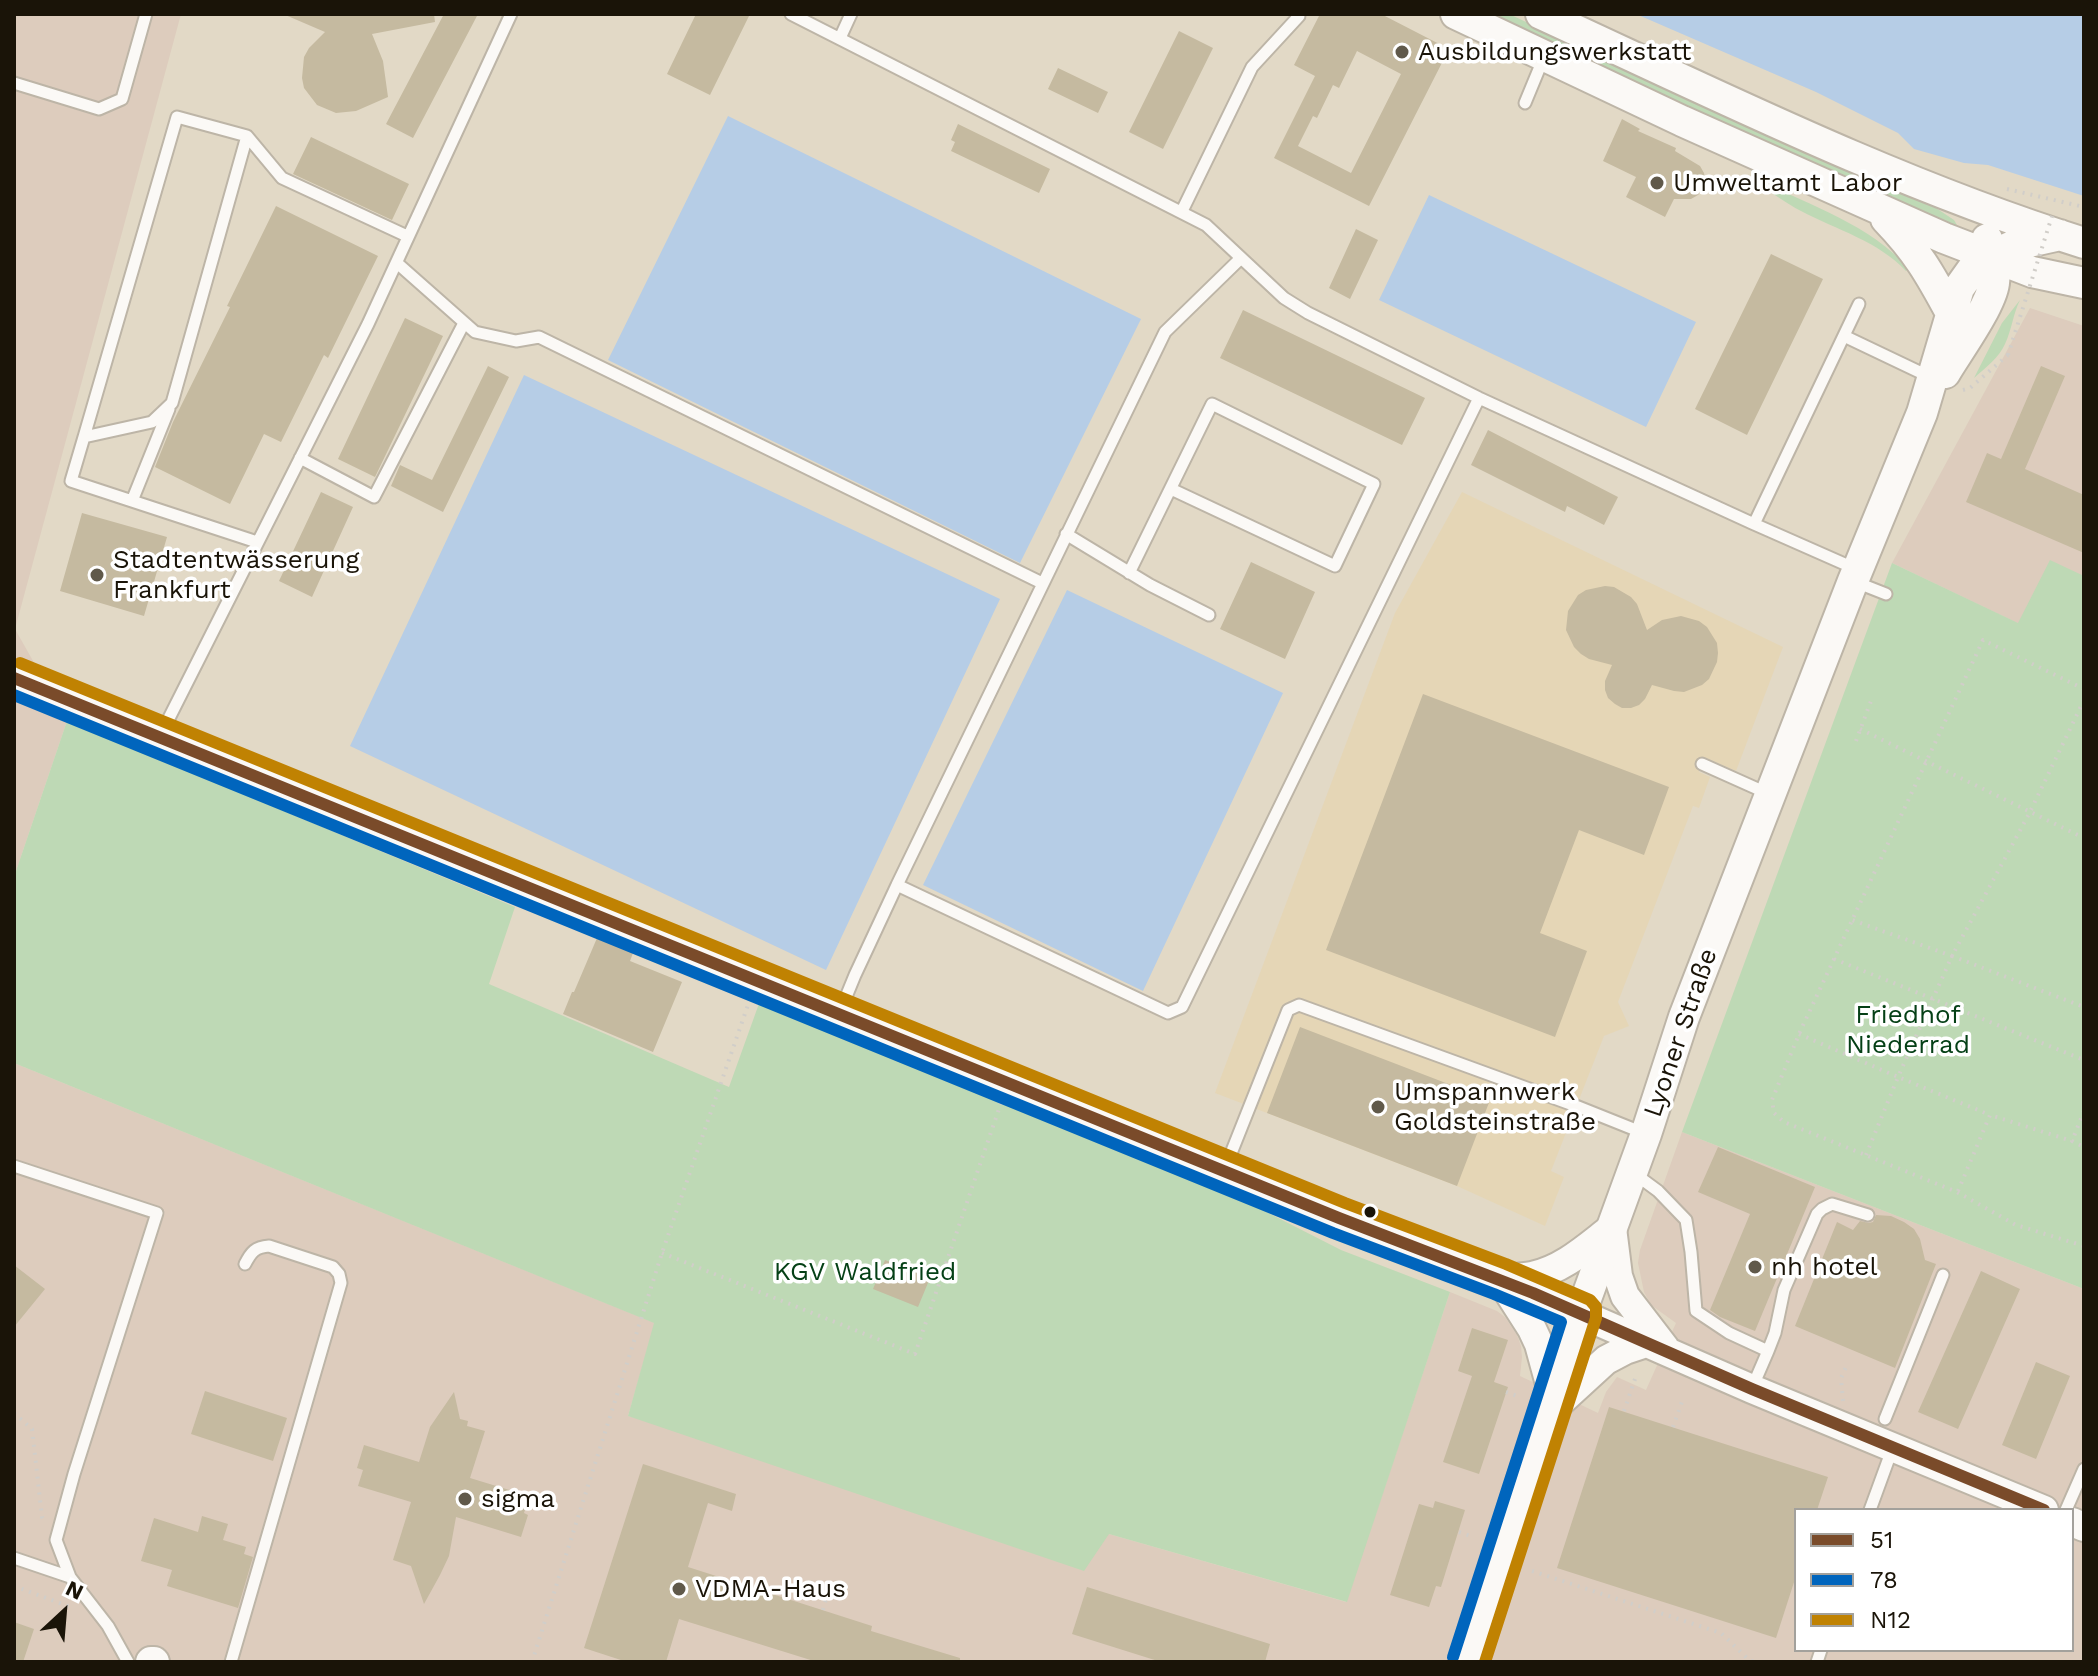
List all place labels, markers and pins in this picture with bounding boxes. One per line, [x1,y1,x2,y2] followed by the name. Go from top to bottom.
[1418,36,1691,68] place label: Ausbildungswerkstatt
[1393,43,1411,61] marker: Ausbildungswerkstatt
[1673,167,1902,199] place label: Umweltamt Labor
[1648,174,1666,192] marker: Umweltamt Labor
[113,544,359,606] place label: Stadtentwässerung Frankfurt
[88,566,106,584] marker: Stadtentwässerung Frankfurt
[1394,1076,1596,1138] place label: Umspannwerk Goldsteinstraße
[1369,1098,1387,1116] marker: Umspannwerk Goldsteinstraße
[1362,1204,1378,1220] unlabelled marker
[1771,1251,1877,1283] place label: nh hotel
[1746,1258,1764,1276] marker: nh hotel
[481,1483,555,1515] place label: sigma
[456,1490,474,1508] marker: sigma
[695,1573,846,1605] place label: VDMA-Haus
[670,1580,688,1598] marker: VDMA-Haus

